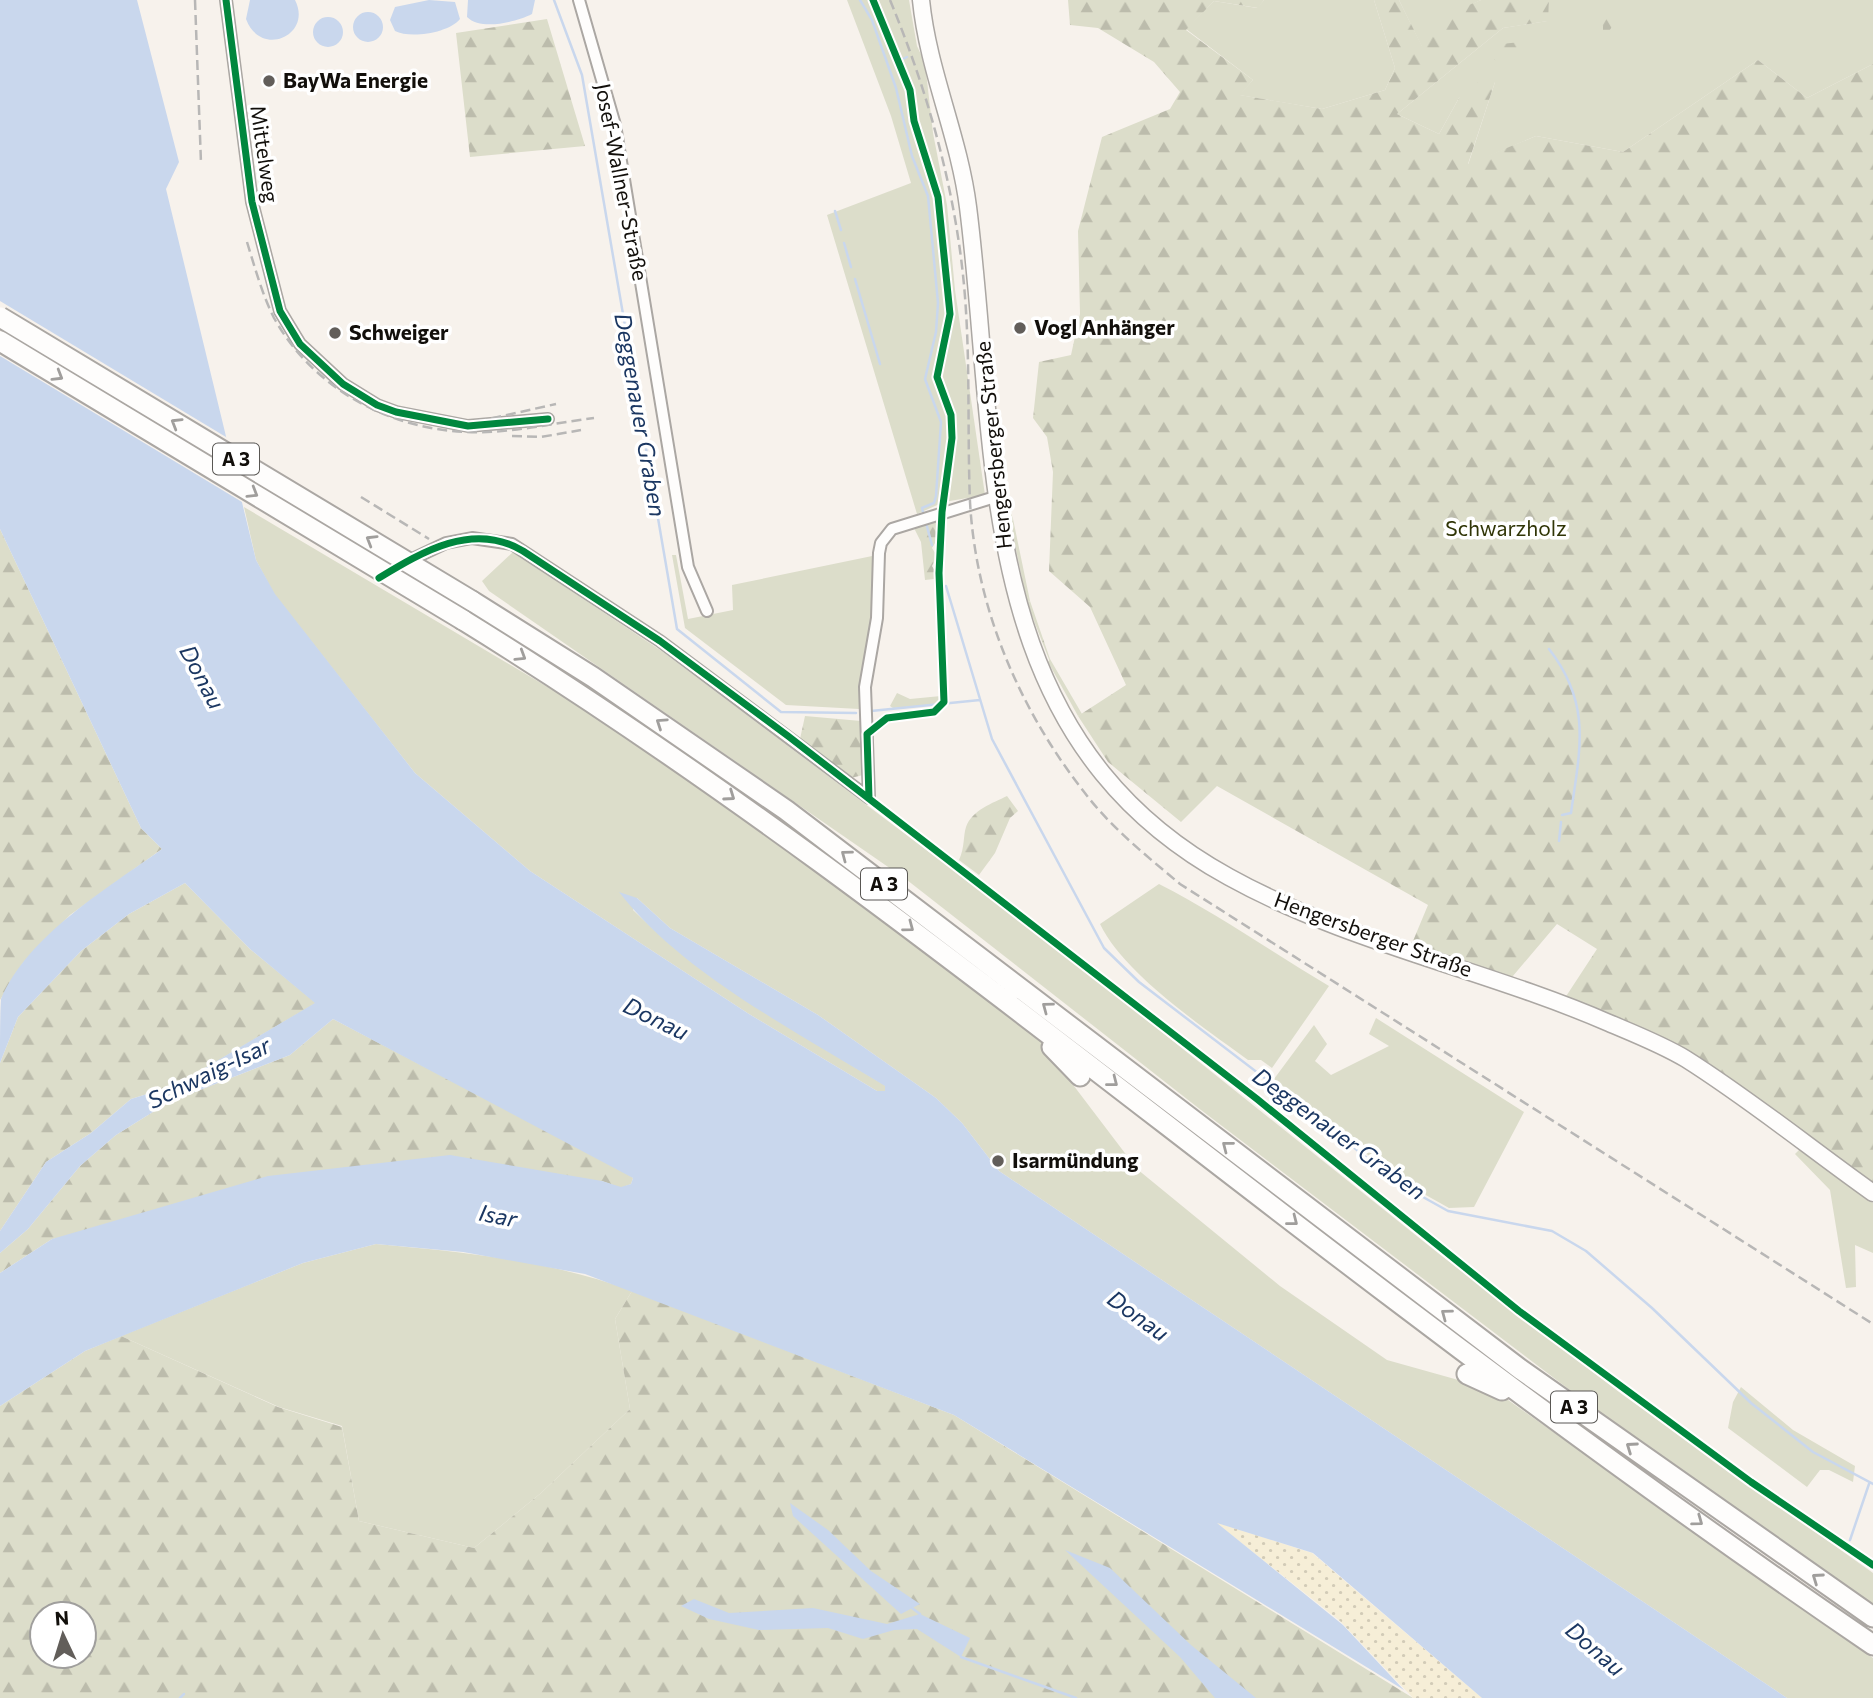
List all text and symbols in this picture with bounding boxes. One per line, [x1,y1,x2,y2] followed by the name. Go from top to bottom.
[283,67,428,92] place label: BayWa Energie
[261,73,277,89] marker: BayWa Energie
[591,81,654,283] street label: Josef-Wallner-Straße
[246,104,285,204] street label: Mittelweg
[609,311,673,519] water label: Deggenauer Graben
[1034,314,1175,339] place label: Vogl Anhänger
[349,319,449,344] place label: Schweiger
[1012,320,1028,336] marker: Vogl Anhänger
[327,325,343,341] marker: Schweiger
[969,340,1016,550] street label: Hengersberger Straße
[51,367,64,380] one-way arrow
[171,418,184,431] one-way arrow
[213,444,259,474] road number: A 3
[246,485,259,498] one-way arrow
[1445,515,1567,540] park label: Schwarzholz
[366,536,379,549] one-way arrow
[174,640,231,714] water label: Donau
[513,647,526,660] one-way arrow
[655,718,668,731] one-way arrow
[722,788,735,800] one-way arrow
[841,851,853,864] one-way arrow
[861,869,907,900] road number: A 3
[1271,886,1476,981] street label: Hengersberger Straße
[901,919,913,931] one-way arrow
[619,990,694,1046] water label: Donau
[1042,1003,1055,1015] one-way arrow
[142,1030,275,1114] water label: Schwaig-Isar
[1248,1061,1431,1205] water label: Deggenauer Graben
[1106,1073,1118,1086] one-way arrow
[1222,1141,1235,1154] one-way arrow
[1012,1147,1139,1172] place label: Isarmündung
[990,1153,1006,1169] marker: Isarmündung
[477,1198,520,1233] water label: Isar
[1286,1213,1298,1226] one-way arrow
[1103,1284,1175,1347] water label: Donau
[1442,1310,1454,1323] one-way arrow
[1551,1392,1597,1422] road number: A 3
[1626,1443,1639,1455] one-way arrow
[1690,1513,1703,1526] one-way arrow
[1812,1574,1825,1586] one-way arrow
[28,1600,98,1670] north arrow
[54,1606,70,1630] text: N
[1561,1615,1631,1681] water label: Donau

